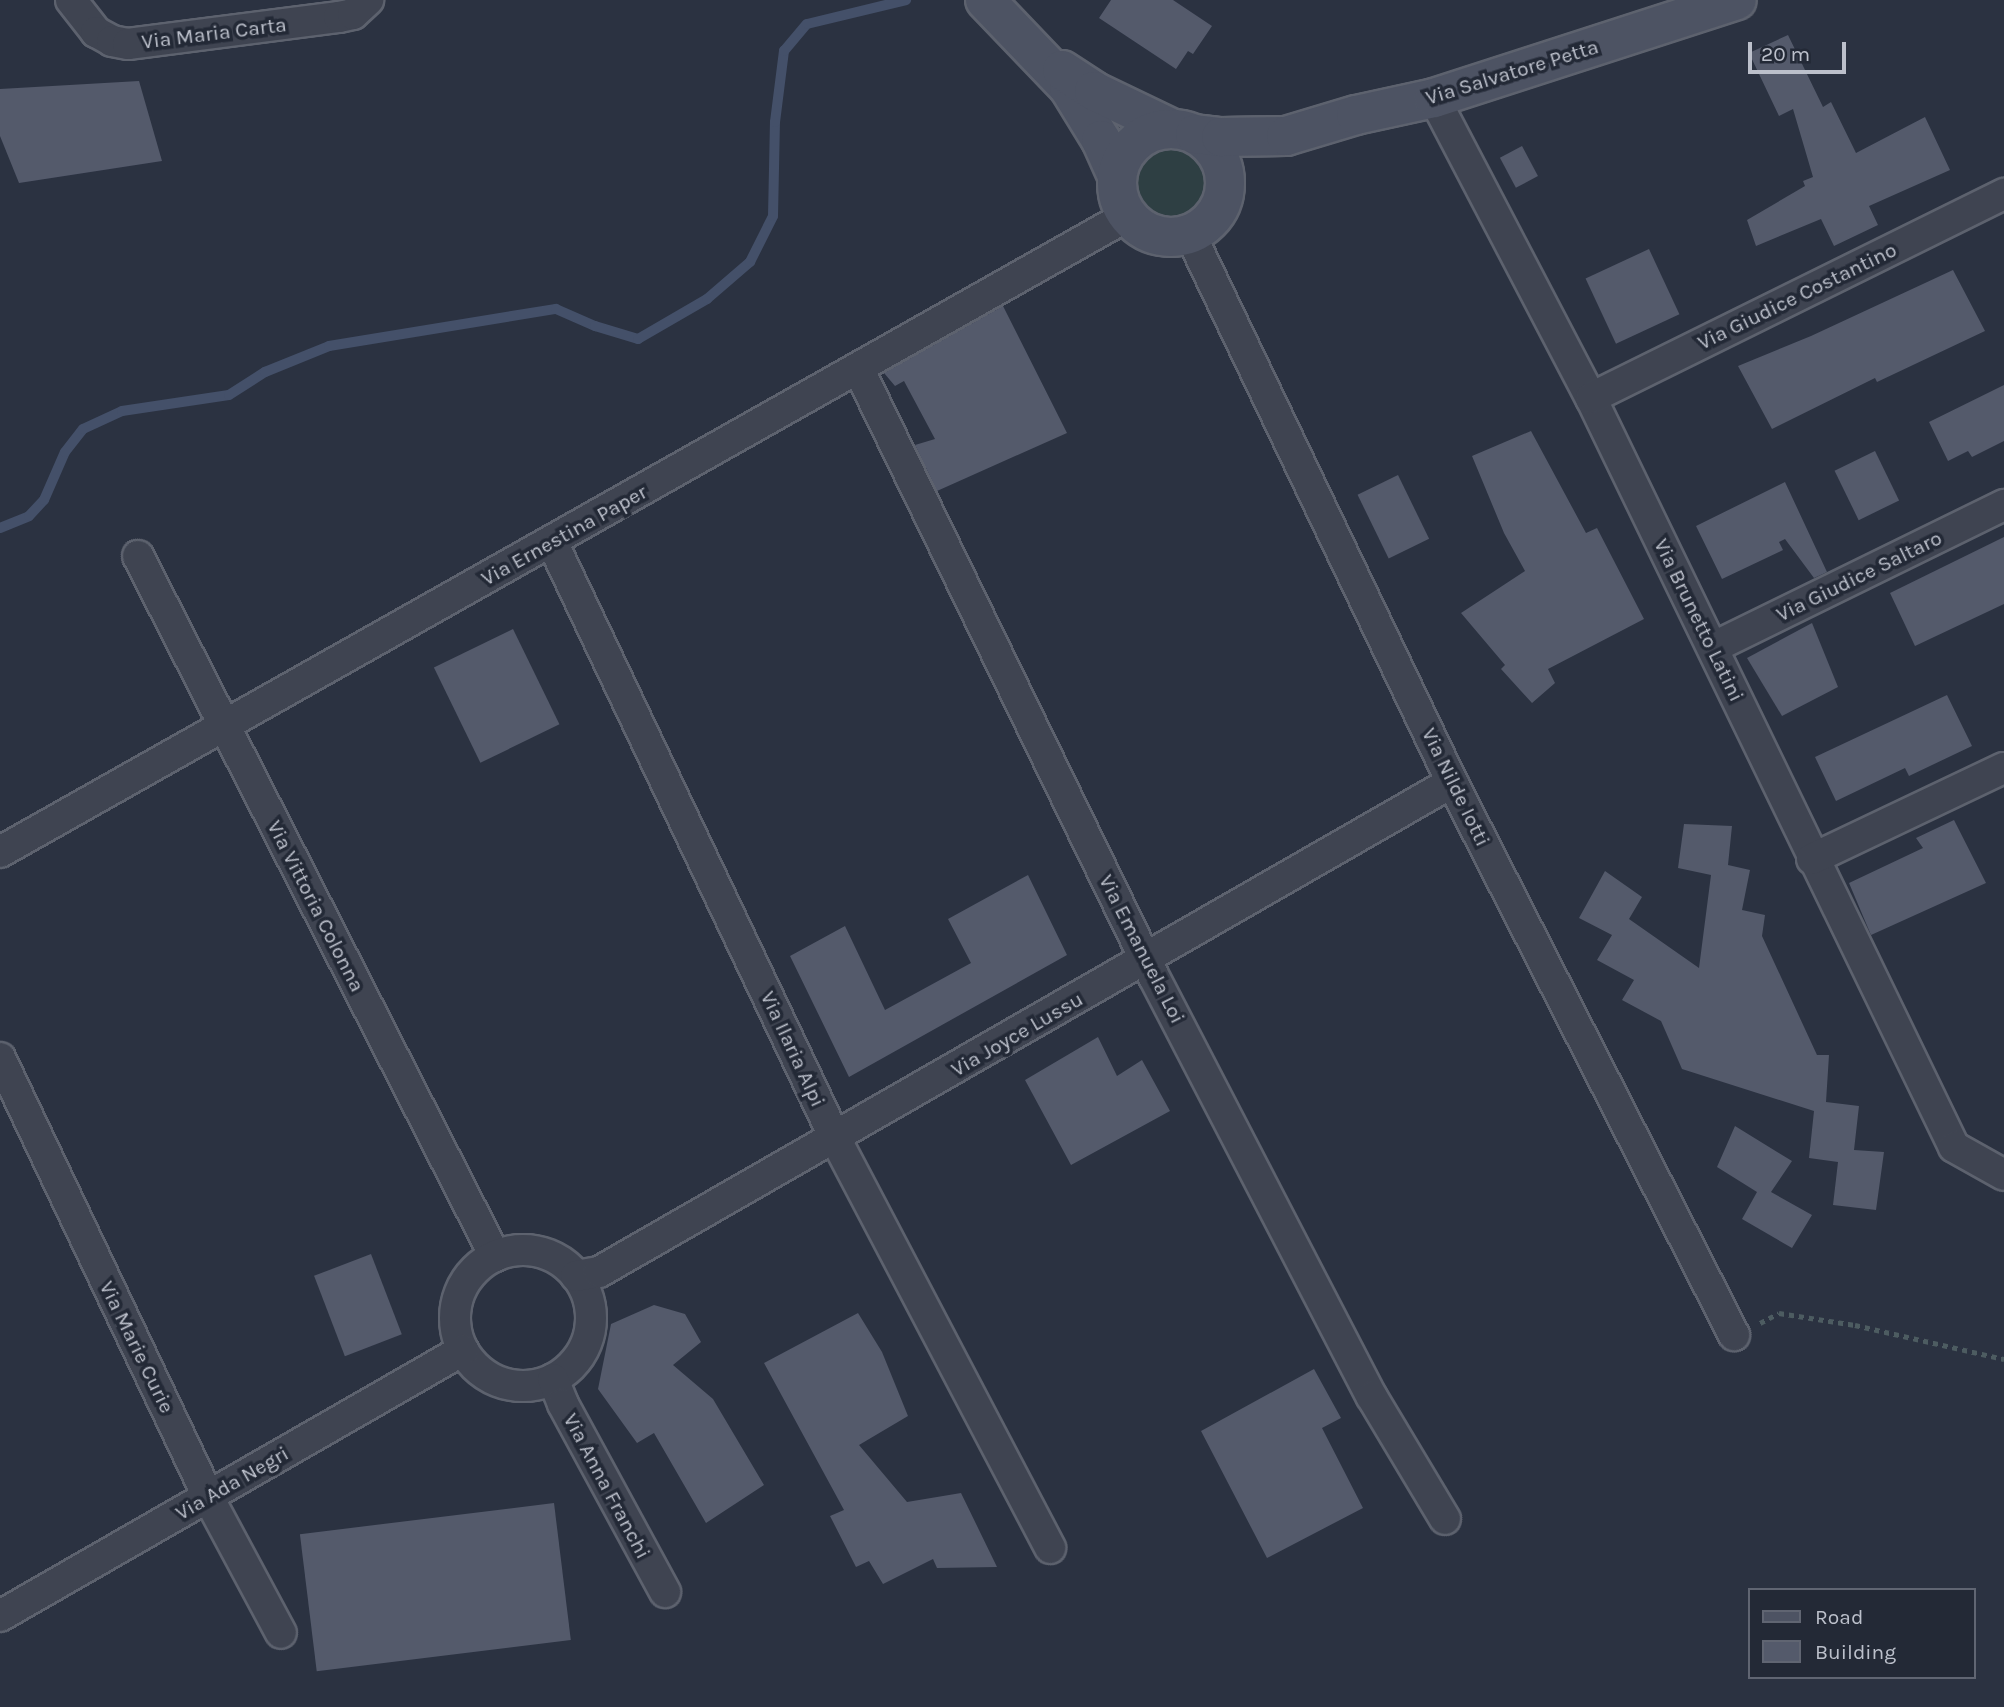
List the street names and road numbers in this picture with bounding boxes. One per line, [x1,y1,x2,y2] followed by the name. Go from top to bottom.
[140,12,288,54] street label: Via Maria Carta
[1423,34,1601,110] street label: Via Salvatore Petta
[1693,237,1901,355] street label: Via Giudice Costantino
[477,479,651,591] street label: Via Ernestina Paper
[1772,525,1946,627] street label: Via Giudice Saltaro
[1649,534,1749,706] street label: Via Brunetto Latini
[1416,724,1496,850] street label: Via Nilde Iotti
[262,816,370,996] street label: Via Vittoria Colonna
[1094,870,1190,1028] street label: Via Emanuela Loi
[946,986,1088,1082] street label: Via Joyce Lussu
[755,987,831,1111] street label: Via Ilaria Alpi
[94,1277,180,1417] street label: Via Marie Curie
[558,1409,656,1563] street label: Via Anna Franchi
[171,1440,293,1526] street label: Via Ada Negri

